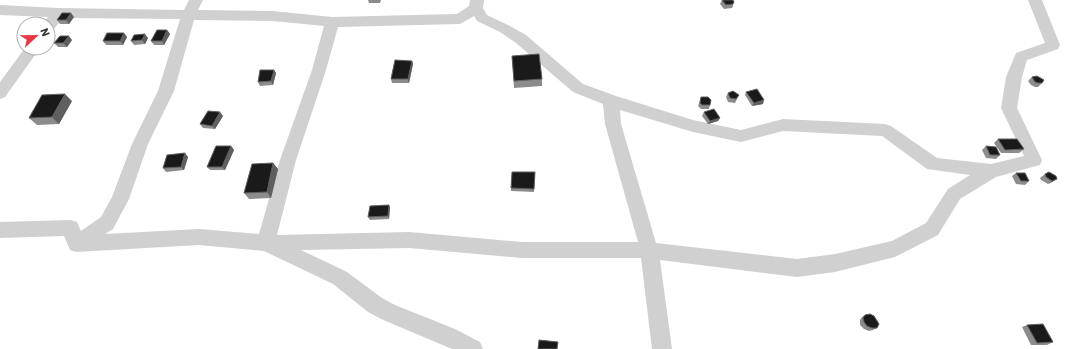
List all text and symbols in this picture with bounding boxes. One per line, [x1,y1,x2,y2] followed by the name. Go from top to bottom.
[16,16,56,56] north arrow
[37,26,53,39] text: N

